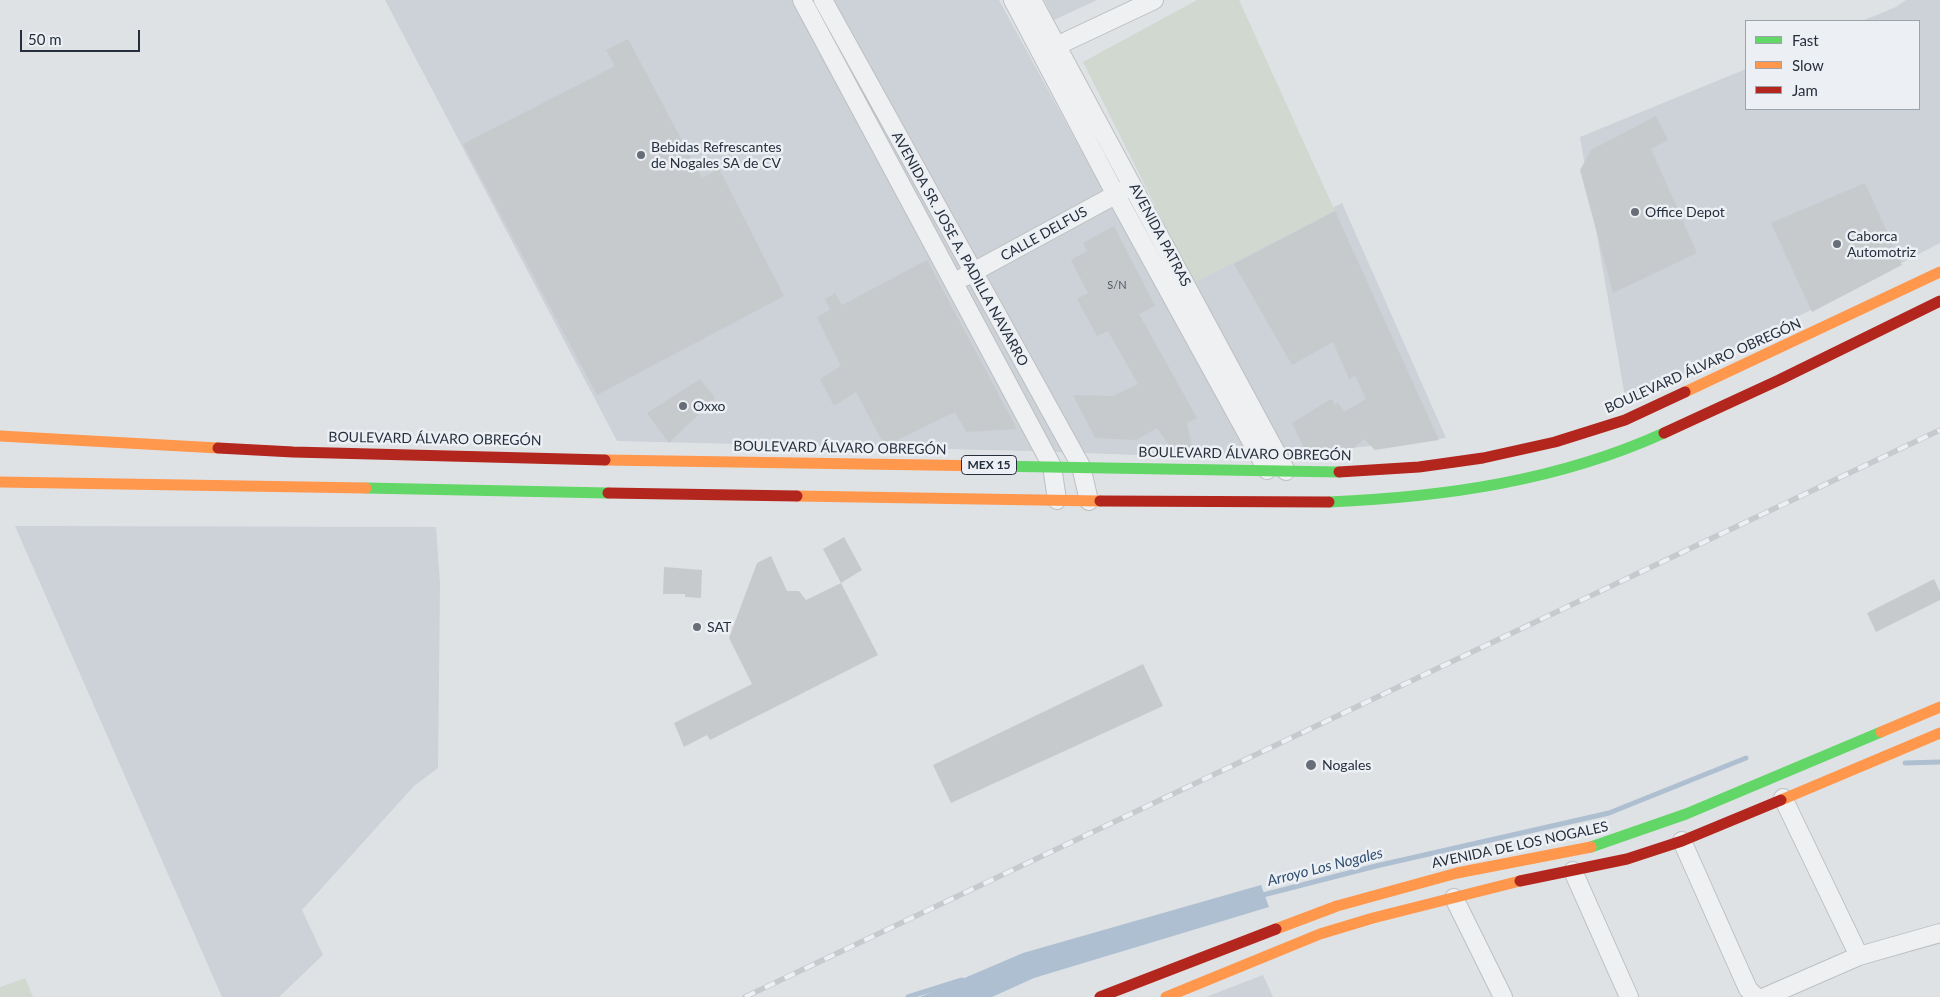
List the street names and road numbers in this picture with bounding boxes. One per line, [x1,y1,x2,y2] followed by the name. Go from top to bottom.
[888,129,1032,369] street label: AVENIDA SR. JOSE A. PADILLA NAVARRO
[1126,180,1194,290] street label: AVENIDA PATRAS
[998,203,1090,265] street label: CALLE DELFUS
[1602,315,1804,417] street label: BOULEVARD ÁLVARO OBREGÓN
[328,429,542,449] street label: BOULEVARD ÁLVARO OBREGÓN
[733,438,947,458] street label: BOULEVARD ÁLVARO OBREGÓN
[1138,444,1352,464] street label: BOULEVARD ÁLVARO OBREGÓN
[962,456,1016,474] road number: MEX 15
[1430,818,1610,872] street label: AVENIDA DE LOS NOGALES

